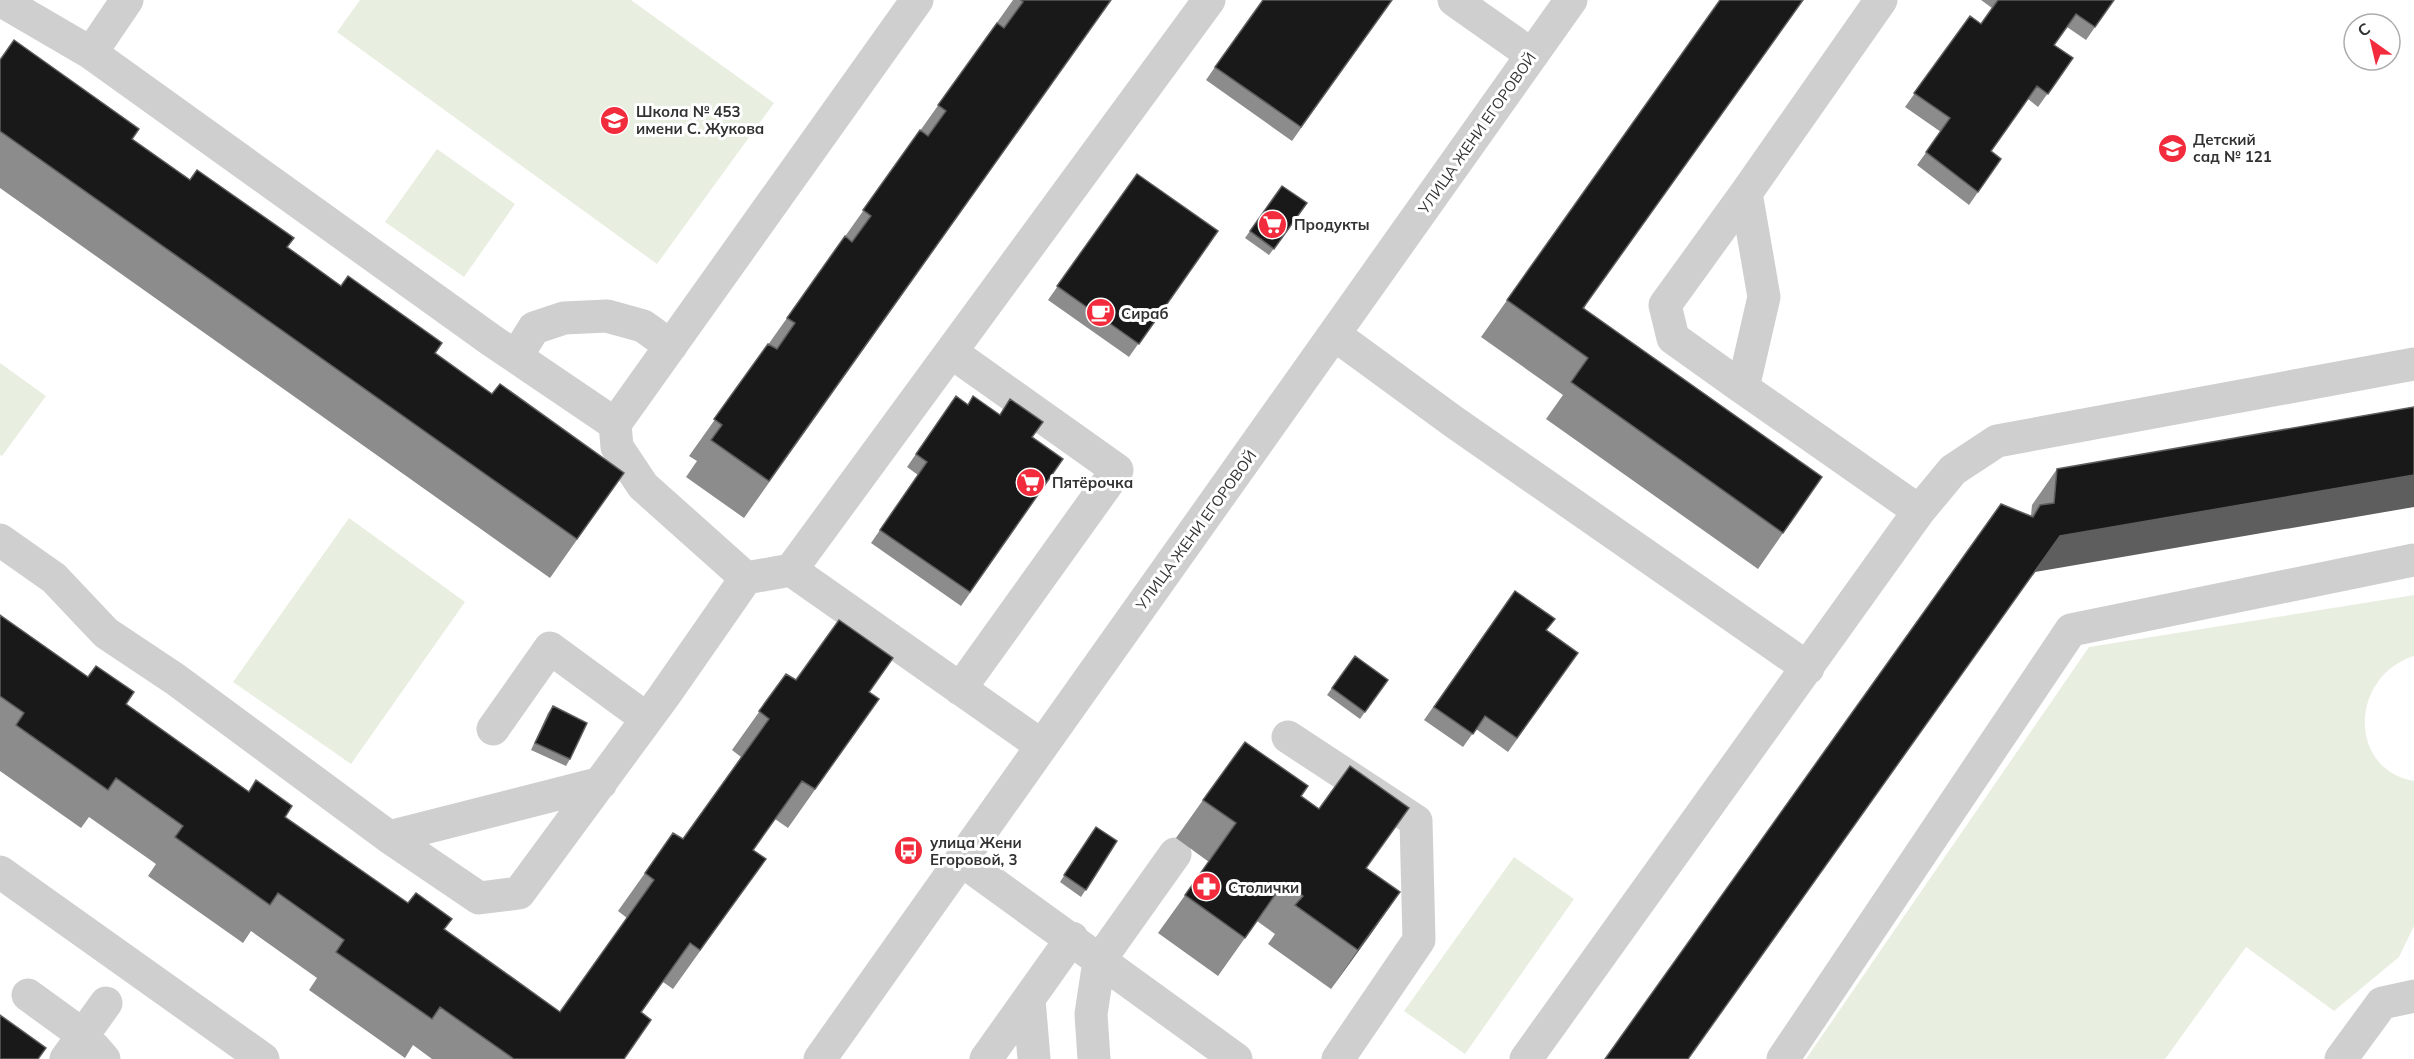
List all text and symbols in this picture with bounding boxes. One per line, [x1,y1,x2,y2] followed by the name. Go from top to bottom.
[2342,12,2402,72] north arrow
[2353,18,2374,41] text: С
[1413,49,1540,218] street label: УЛИЦА ЖЕНИ ЕГОРОВОЙ
[636,102,764,138] place label: Школа № 453 имени С. Жукова
[599,104,631,136] school or university icon: Школа № 453 имени С. Жукова
[2193,130,2272,166] place label: Детский сад № 121
[2156,132,2188,164] school or university icon: Детский сад № 121
[1257,208,1289,240] supermarket icon: Продукты
[1294,215,1370,234] place label: Продукты
[1084,297,1116,329] cafe icon: Сираб
[1121,304,1169,323] place label: Сираб
[1131,446,1260,614] street label: УЛИЦА ЖЕНИ ЕГОРОВОЙ
[1015,466,1047,498] supermarket icon: Пятёрочка
[1052,473,1133,492] place label: Пятёрочка
[930,833,1022,869] place label: улица Жени Егоровой, 3
[893,835,925,867] bus stop icon: улица Жени Егоровой, 3
[1191,871,1223,903] pharmacy icon: Столички
[1228,878,1299,897] place label: Столички

